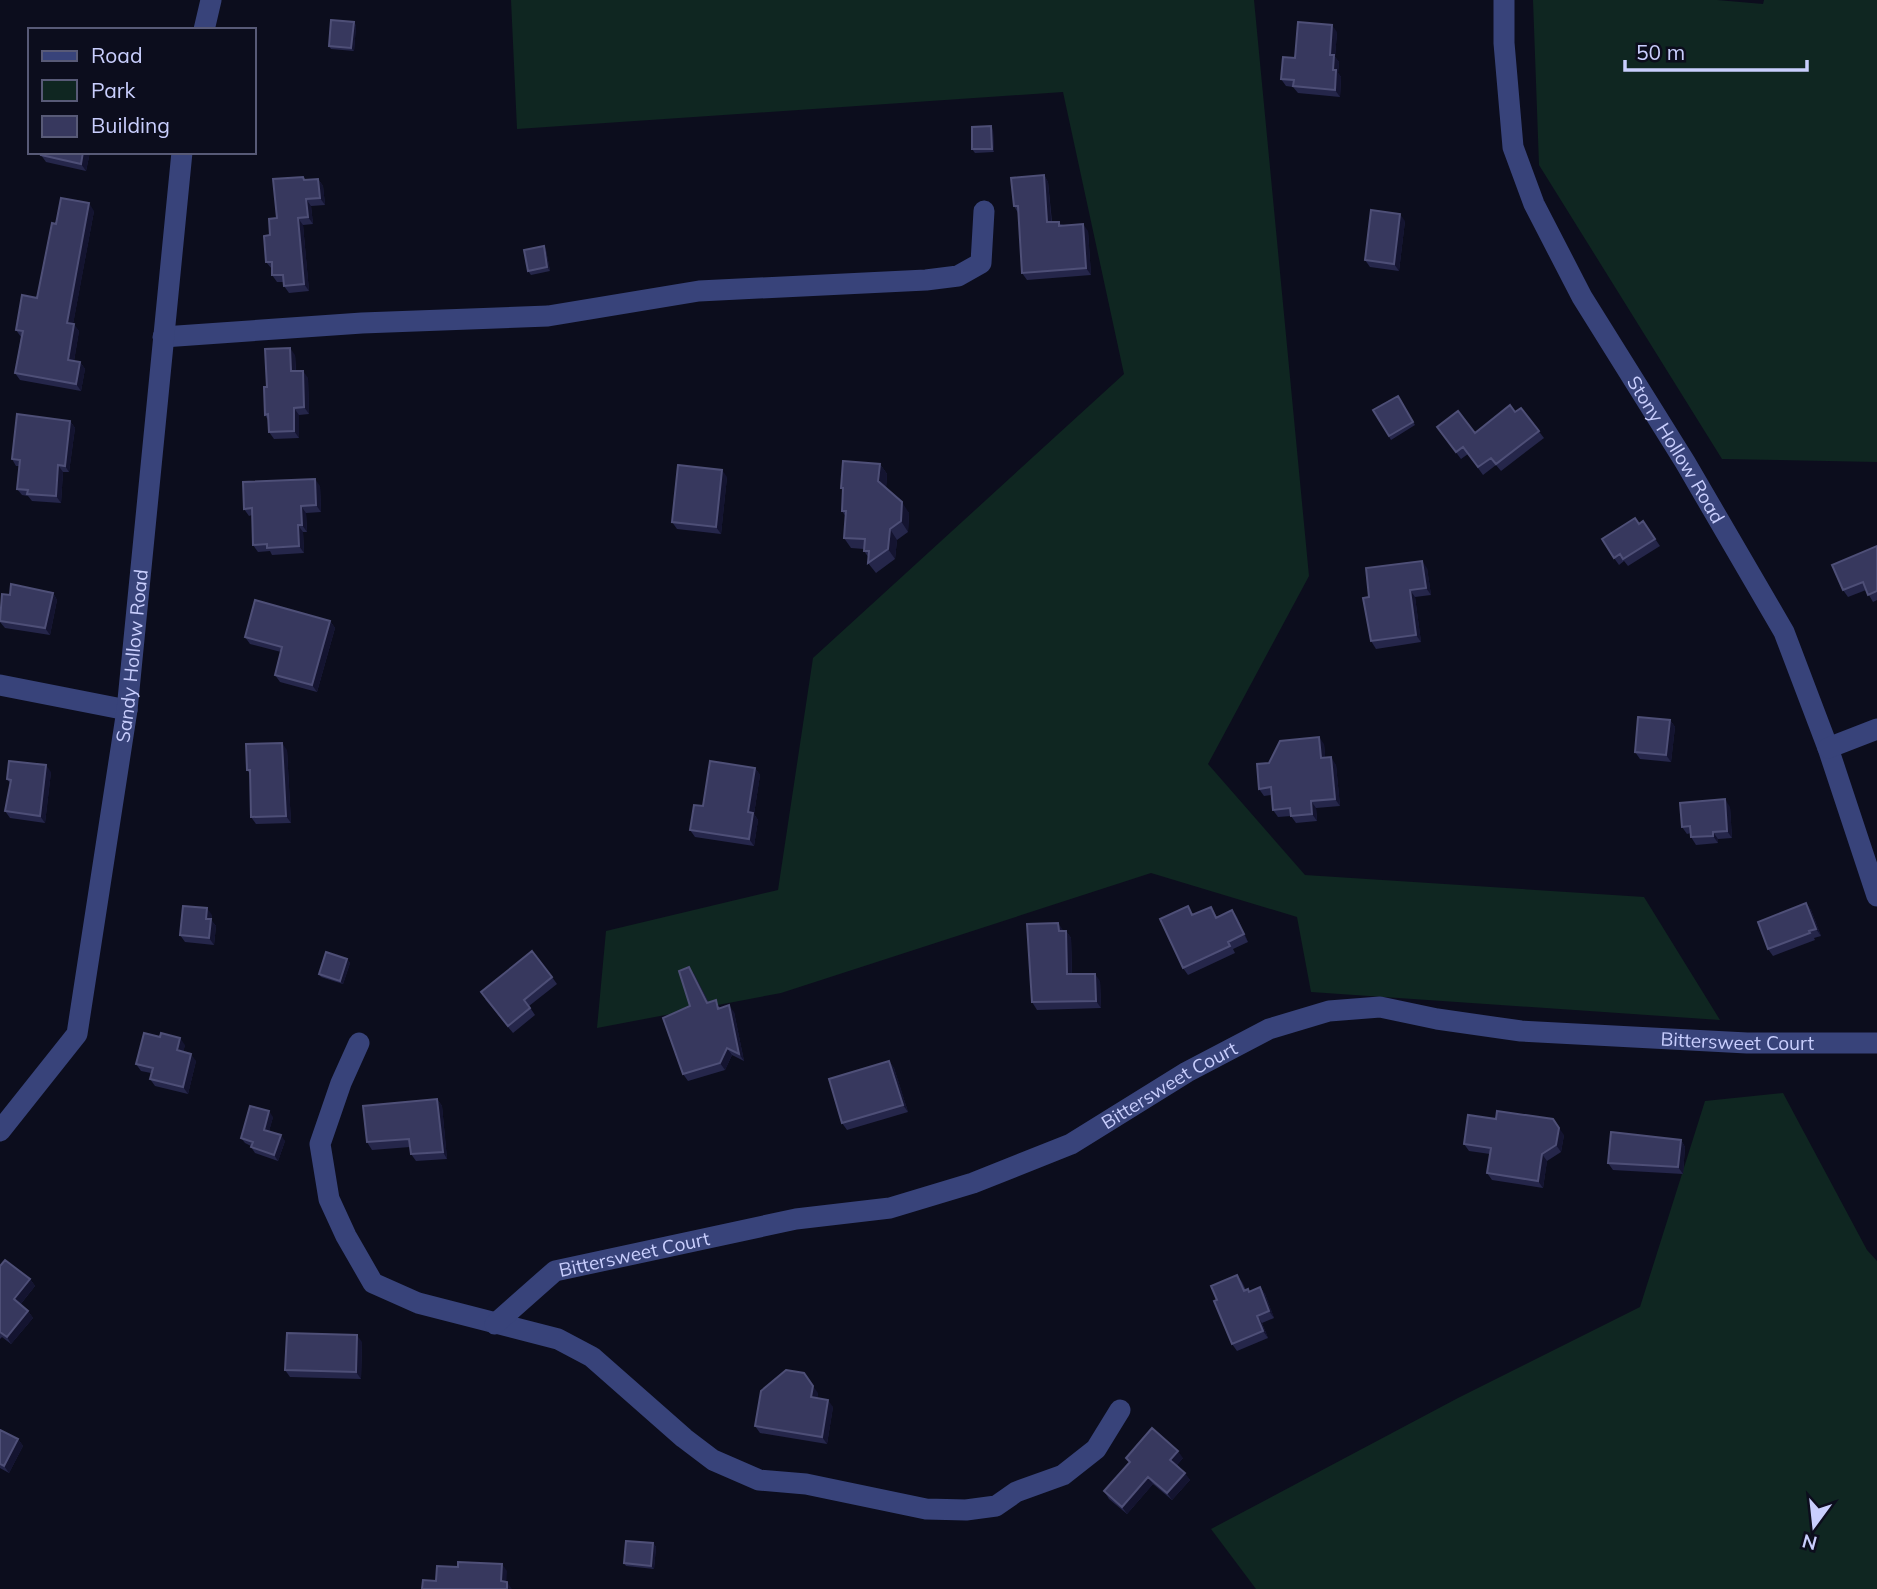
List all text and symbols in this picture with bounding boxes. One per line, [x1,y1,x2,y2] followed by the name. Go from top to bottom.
[28,28,256,154] legend
[1625,28,1807,72] scale bar
[1636,39,1685,65] text: 50 m
[91,42,142,68] text: Road
[91,77,135,103] text: Park
[91,112,170,138] text: Building
[1622,371,1730,528] street label: Stony Hollow Road
[110,568,153,744] street label: Sandy Hollow Road
[1660,1026,1814,1055] street label: Bittersweet Court
[1097,1036,1242,1134] street label: Bittersweet Court
[556,1226,712,1282] street label: Bittersweet Court
[1779,1491,1849,1561] north arrow
[1800,1529,1820,1556] text: N

